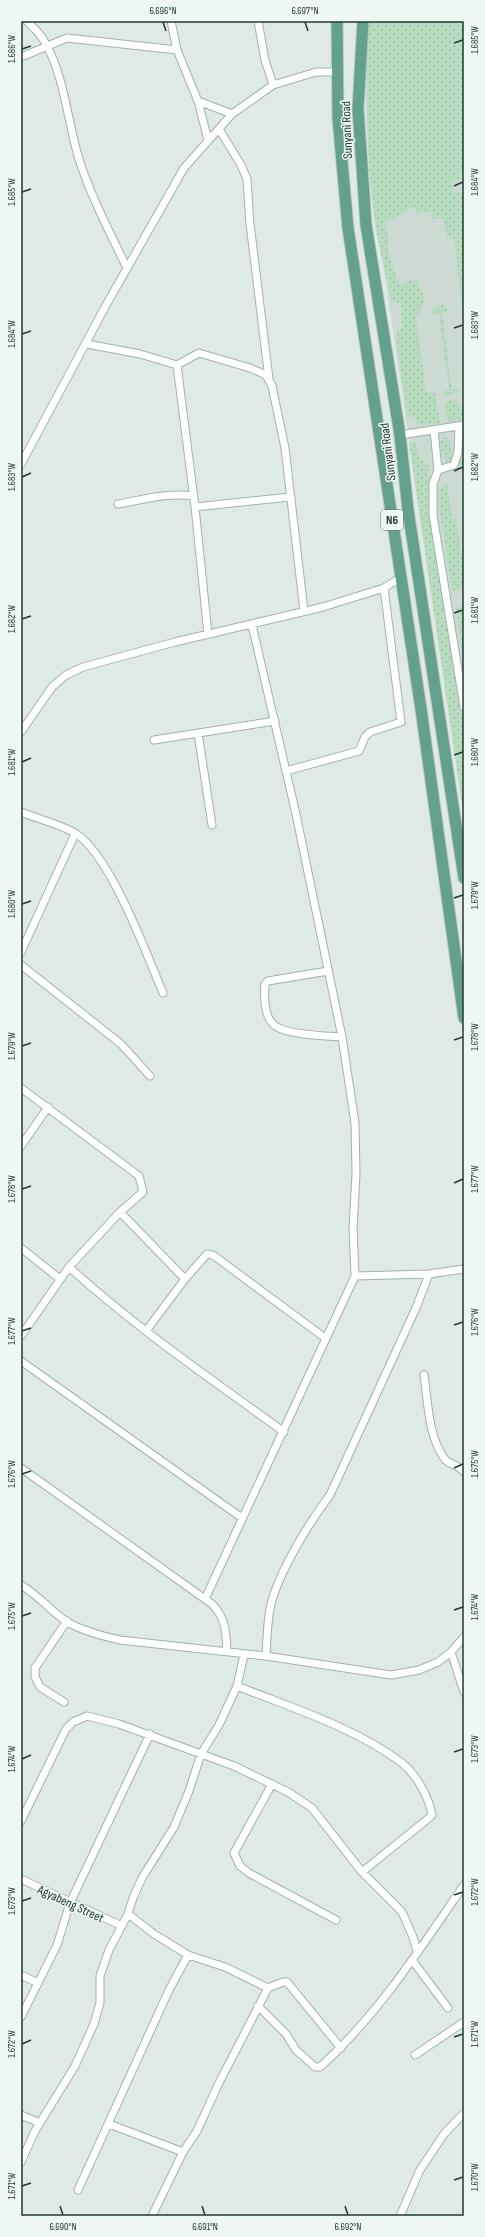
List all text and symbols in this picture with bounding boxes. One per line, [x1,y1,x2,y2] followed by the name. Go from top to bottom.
[149,5,177,17] text: 6.696°N
[291,5,319,17] text: 6.697°N
[469,26,481,54] text: 1.685°W
[6,34,18,63] text: 1.686°W
[338,101,356,159] street label: Sunyani Road
[469,168,481,196] text: 1.684°W
[6,178,18,206] text: 1.685°W
[469,311,481,339] text: 1.683°W
[6,320,18,348] text: 1.684°W
[377,422,399,482] street label: Sunyani Road
[469,453,481,481] text: 1.682°W
[6,463,18,491] text: 1.683°W
[381,510,403,530] road number: N6
[469,596,481,623] text: 1.681°W
[6,605,18,633] text: 1.682°W
[469,737,481,766] text: 1.680°W
[6,748,18,775] text: 1.681°W
[469,881,481,909] text: 1.679°W
[6,889,18,918] text: 1.680°W
[469,1023,481,1051] text: 1.678°W
[6,1032,18,1060] text: 1.679°W
[469,1165,481,1193] text: 1.677°W
[6,1175,18,1203] text: 1.678°W
[469,1308,481,1336] text: 1.676°W
[6,1317,18,1345] text: 1.677°W
[469,1450,481,1478] text: 1.675°W
[6,1460,18,1488] text: 1.676°W
[469,1593,481,1620] text: 1.674°W
[6,1602,18,1630] text: 1.675°W
[469,1735,481,1763] text: 1.673°W
[6,1745,18,1772] text: 1.674°W
[469,1878,481,1906] text: 1.672°W
[34,1881,106,1926] street label: Agyabeng Street
[6,1887,18,1915] text: 1.673°W
[469,2020,481,2047] text: 1.671°W
[6,2030,18,2058] text: 1.672°W
[469,2163,481,2191] text: 1.670°W
[6,2172,18,2199] text: 1.671°W
[49,2221,77,2233] text: 6.690°N
[192,2221,218,2233] text: 6.691°N
[335,2221,361,2233] text: 6.692°N

